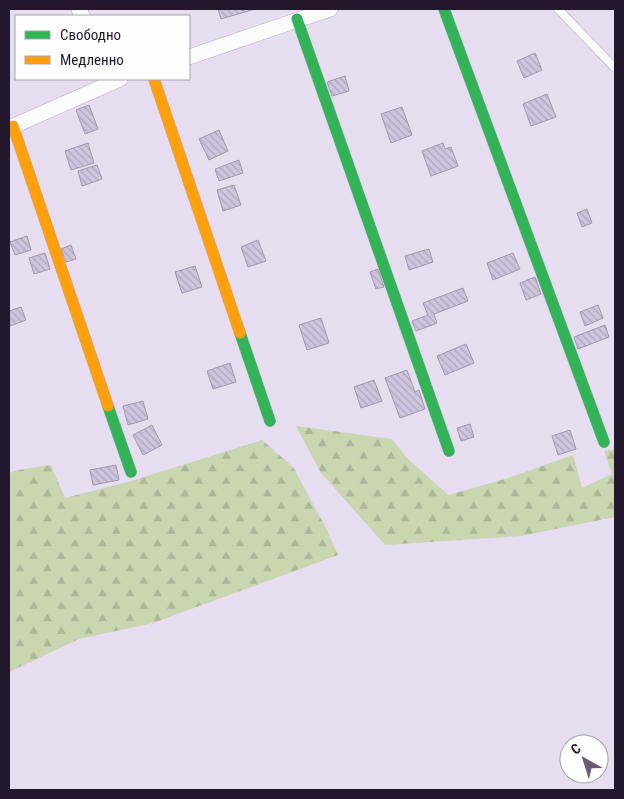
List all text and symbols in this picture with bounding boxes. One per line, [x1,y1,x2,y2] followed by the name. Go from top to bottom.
[15,15,190,80] legend
[60,26,121,44] text: Свободно
[60,51,124,69] text: Медленно
[559,734,609,784] north arrow
[568,740,584,758] text: С

